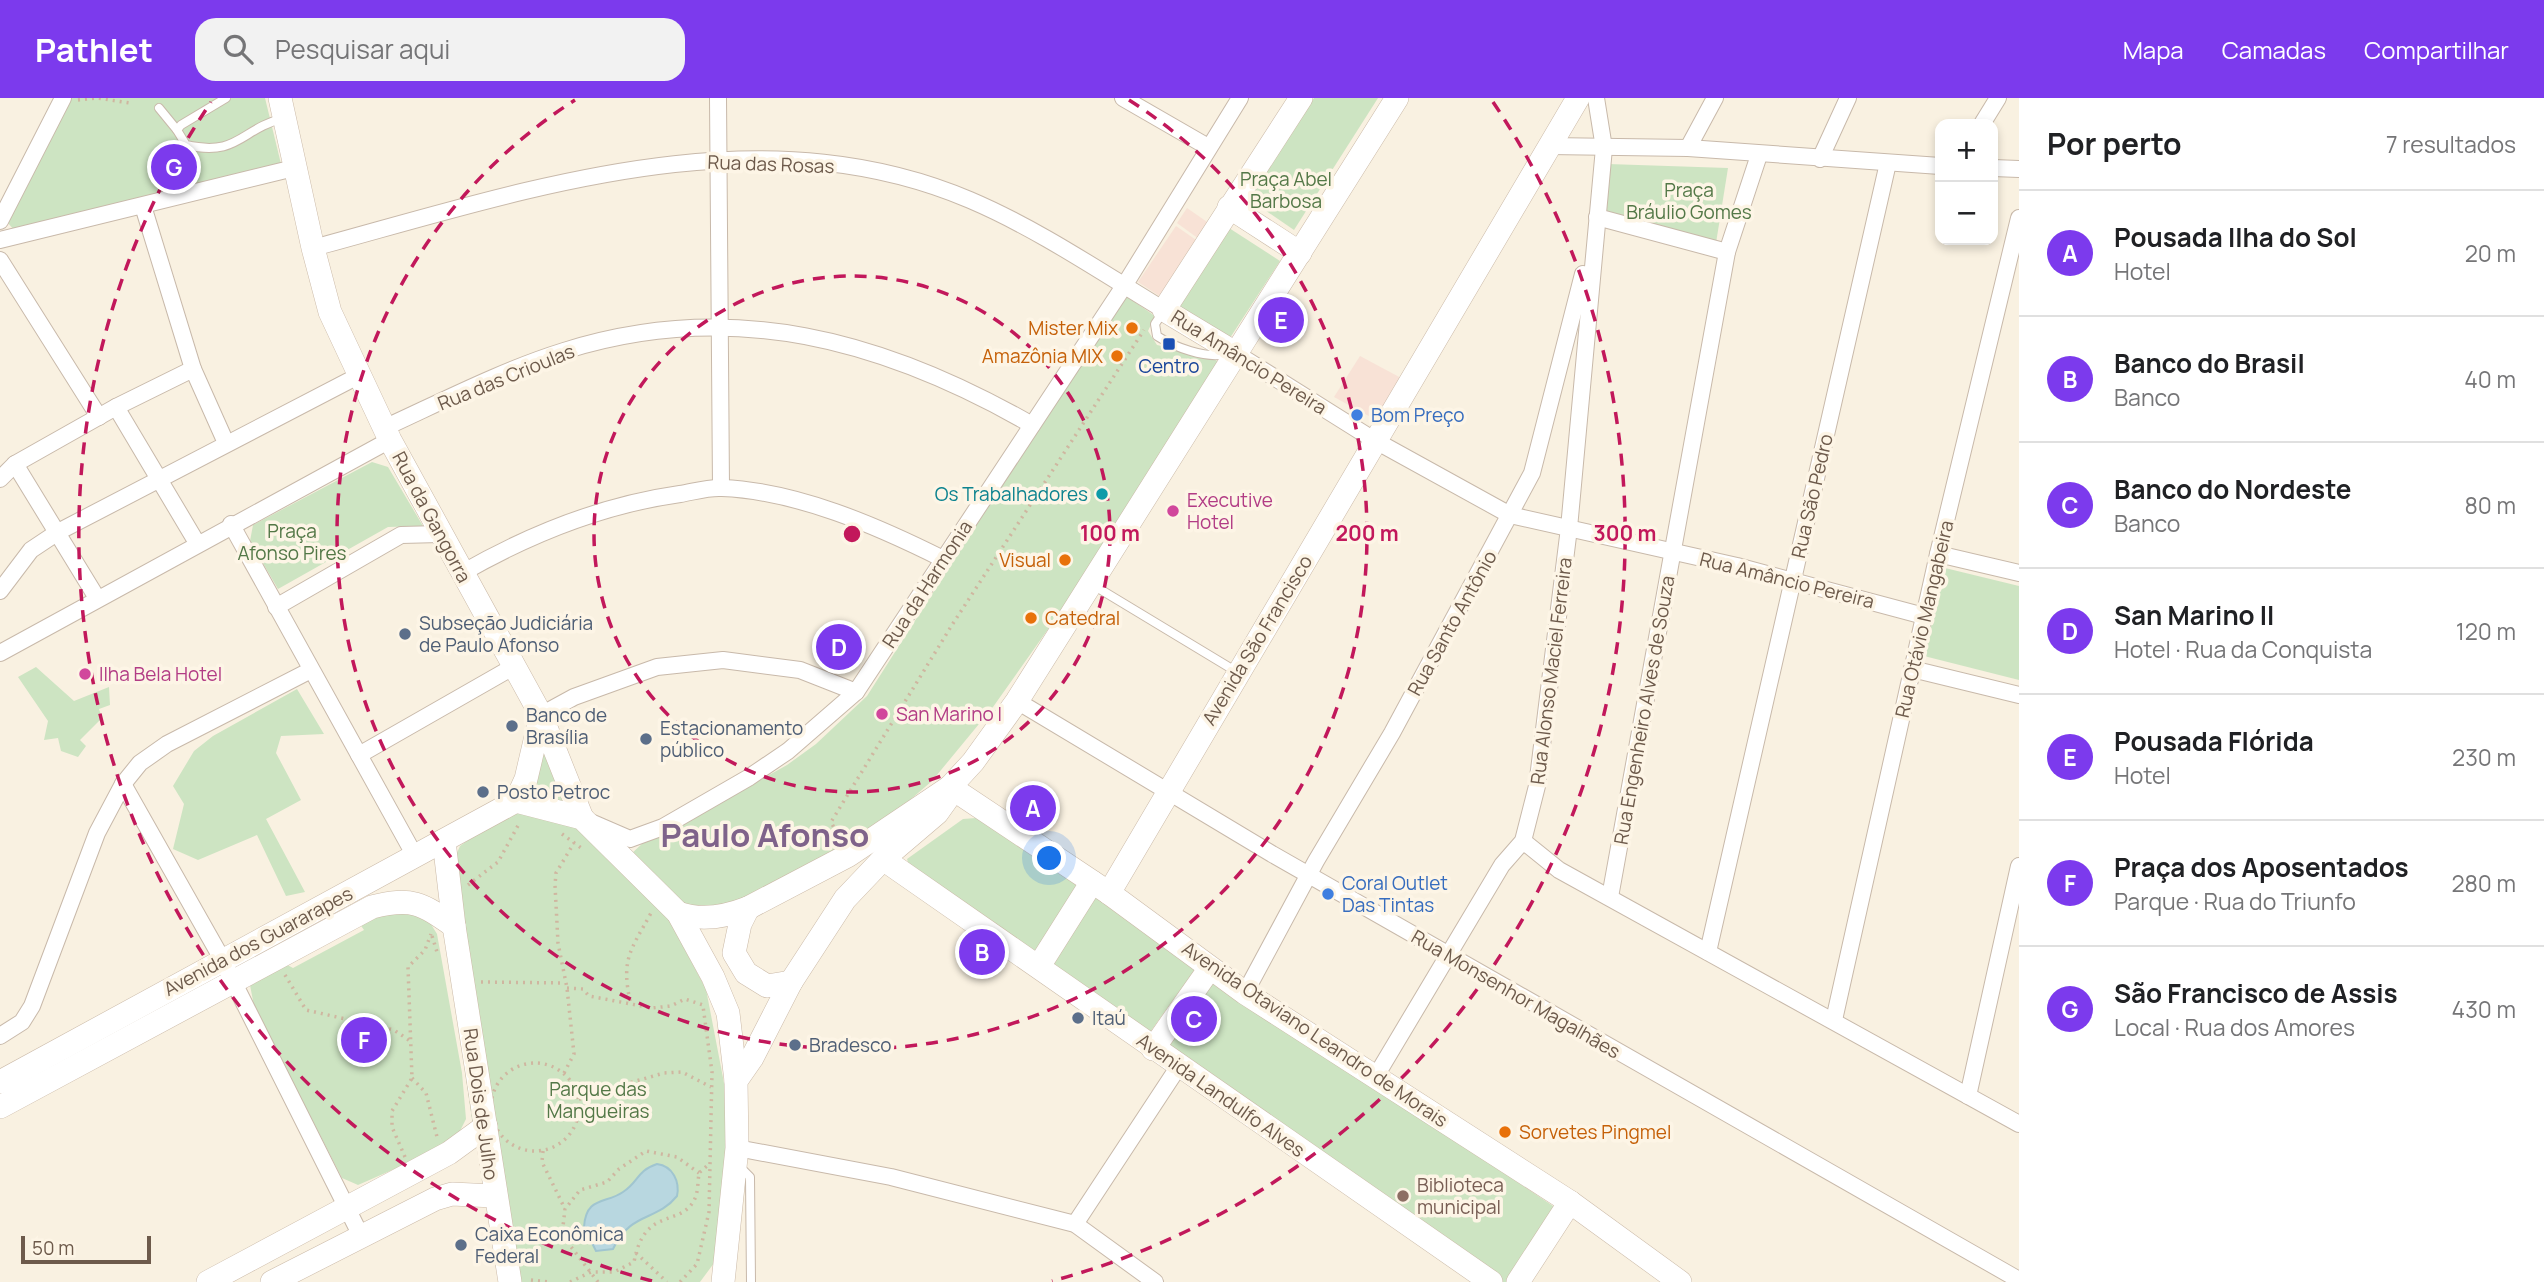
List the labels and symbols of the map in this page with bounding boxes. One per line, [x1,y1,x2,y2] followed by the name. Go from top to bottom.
[151,141,197,193] pin: G
[707,149,835,179] street label: Rua das Rosas
[1240,166,1332,214] park label: Praça Abel Barbosa
[1626,177,1752,225] park label: Praça Bráulio Gomes
[1258,294,1304,346] pin: E
[1166,304,1332,420] street label: Rua Amâncio Pereira
[1028,315,1118,341] place label: Mister Mix
[1124,320,1140,336] marker: Mister Mix
[1161,336,1177,352] marker: Centro
[434,338,578,416] street label: Rua das Crioulas
[982,343,1103,369] place label: Amazônia MIX
[1109,348,1125,364] marker: Amazônia MIX
[1138,353,1200,379] place label: Centro
[1371,402,1465,428] place label: Bom Preço
[1349,407,1365,423] marker: Bom Preço
[1785,431,1839,561] street label: Rua São Pedro
[387,447,477,587] street label: Rua da Gangorra
[935,481,1088,507] place label: Os Trabalhadores
[1094,486,1110,502] marker: Os Trabalhadores
[1187,487,1273,535] place label: Executive Hotel
[1165,503,1181,519] marker: Executive Hotel
[876,515,978,653] street label: Rua da Harmonia
[237,518,347,566] park label: Praça Afonso Pires
[1889,518,1959,720] street label: Rua Otávio Mangabeira
[1080,519,1140,547] text: 100 m
[1335,519,1399,547] text: 200 m
[1594,519,1656,547] text: 300 m
[840,522,864,546] centre of rings
[1401,546,1503,700] street label: Rua Santo Antônio
[1697,546,1877,614] street label: Rua Amâncio Pereira
[999,547,1051,573] place label: Visual
[1196,550,1318,730] street label: Avenida São Francisco
[1057,552,1073,568] marker: Visual
[1524,556,1578,786] street label: Rua Alonso Maciel Ferreira
[1608,573,1680,847] street label: Rua Engenheiro Alves de Souza
[1045,605,1120,631] place label: Catedral
[419,610,593,658] place label: Subseção Judiciária de Paulo Afonso
[1023,610,1039,626] marker: Catedral
[816,621,862,673] pin: D
[397,626,413,642] marker: Subseção Judiciária de Paulo Afonso
[99,661,222,687] place label: Ilha Bela Hotel
[77,666,93,682] marker: Ilha Bela Hotel
[896,701,1002,727] place label: San Marino I
[526,702,607,750] place label: Banco de Brasília
[874,706,890,722] marker: San Marino I
[660,715,803,763] place label: Estacionamento público
[504,718,520,734] marker: Banco de Brasília
[638,731,654,747] marker: Estacionamento público
[497,779,610,805] place label: Posto Petroc
[1010,782,1056,834] pin: A
[475,784,491,800] marker: Posto Petroc
[661,812,869,857] district label: Paulo Afonso
[1032,841,1066,875] your location
[1342,870,1448,918] place label: Coral Outlet Das Tintas
[159,880,357,1002] street label: Avenida dos Guararapes
[1320,886,1336,902] marker: Coral Outlet Das Tintas
[1407,923,1625,1065] street label: Rua Monsenhor Magalhães
[959,926,1005,978] pin: B
[1177,935,1453,1133] street label: Avenida Otaviano Leandro de Morais
[1171,993,1217,1045] pin: C
[1092,1005,1126,1031] place label: Itaú
[1070,1010,1086,1026] marker: Itaú
[341,1014,387,1066] pin: F
[457,1026,505,1182] street label: Rua Dois de Julho
[1132,1027,1310,1163] street label: Avenida Landulfo Alves
[809,1032,891,1058] place label: Bradesco
[787,1037,803,1053] marker: Bradesco
[547,1076,649,1124] park label: Parque das Mangueiras
[1519,1119,1671,1145] place label: Sorvetes Pingmel
[1497,1124,1513,1140] marker: Sorvetes Pingmel
[1417,1172,1504,1220] place label: Biblioteca municipal
[1395,1188,1411,1204] marker: Biblioteca municipal
[475,1221,624,1269] place label: Caixa Econômica Federal
[21,1233,150,1265] scale bar
[453,1237,469,1253] marker: Caixa Econômica Federal

